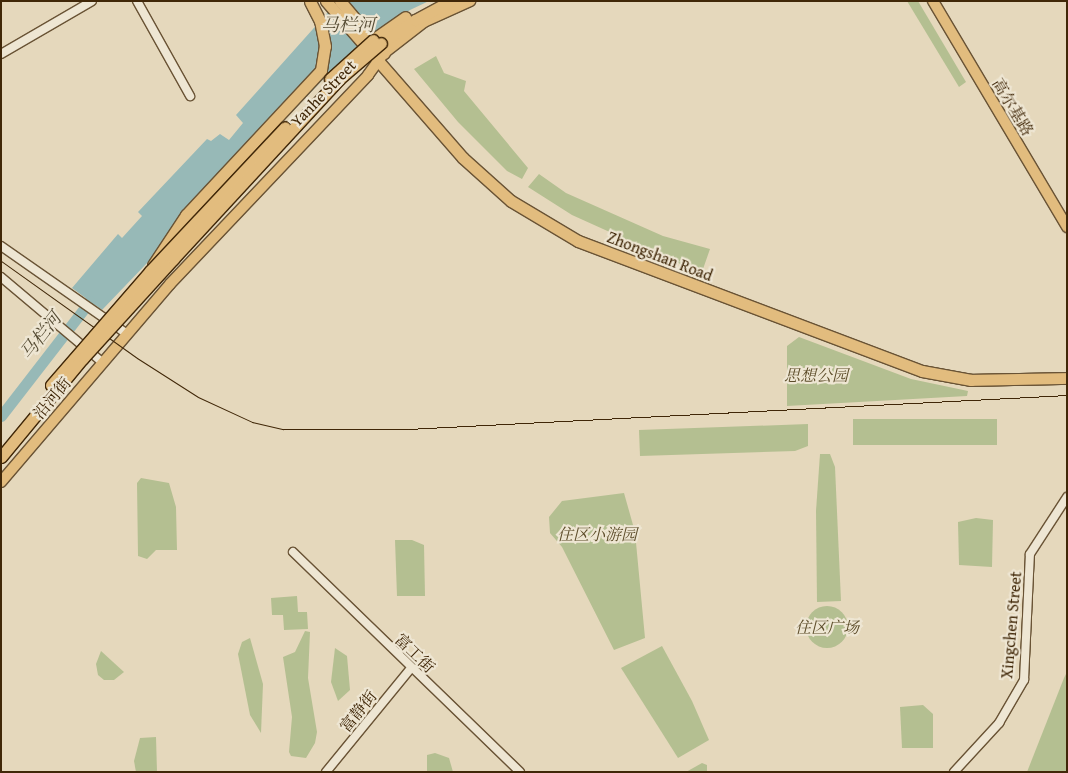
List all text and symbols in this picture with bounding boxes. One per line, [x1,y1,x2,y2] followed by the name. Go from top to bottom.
[321,14,375,36] water label: 马栏河
[286,56,360,130] street label: Yanhe Street
[988,75,1038,139] street label: 高尔基路
[605,227,715,285] street label: Zhongshan Road
[16,308,66,364] water label: 马栏河
[784,365,848,385] park label: 思想公园
[29,373,75,423] street label: 沿河街
[557,524,637,544] park label: 住区小游园
[997,571,1025,679] street label: Xingchen Street
[795,617,859,637] park label: 住区广场
[391,629,439,677] street label: 富工街
[335,686,381,736] street label: 富静街

